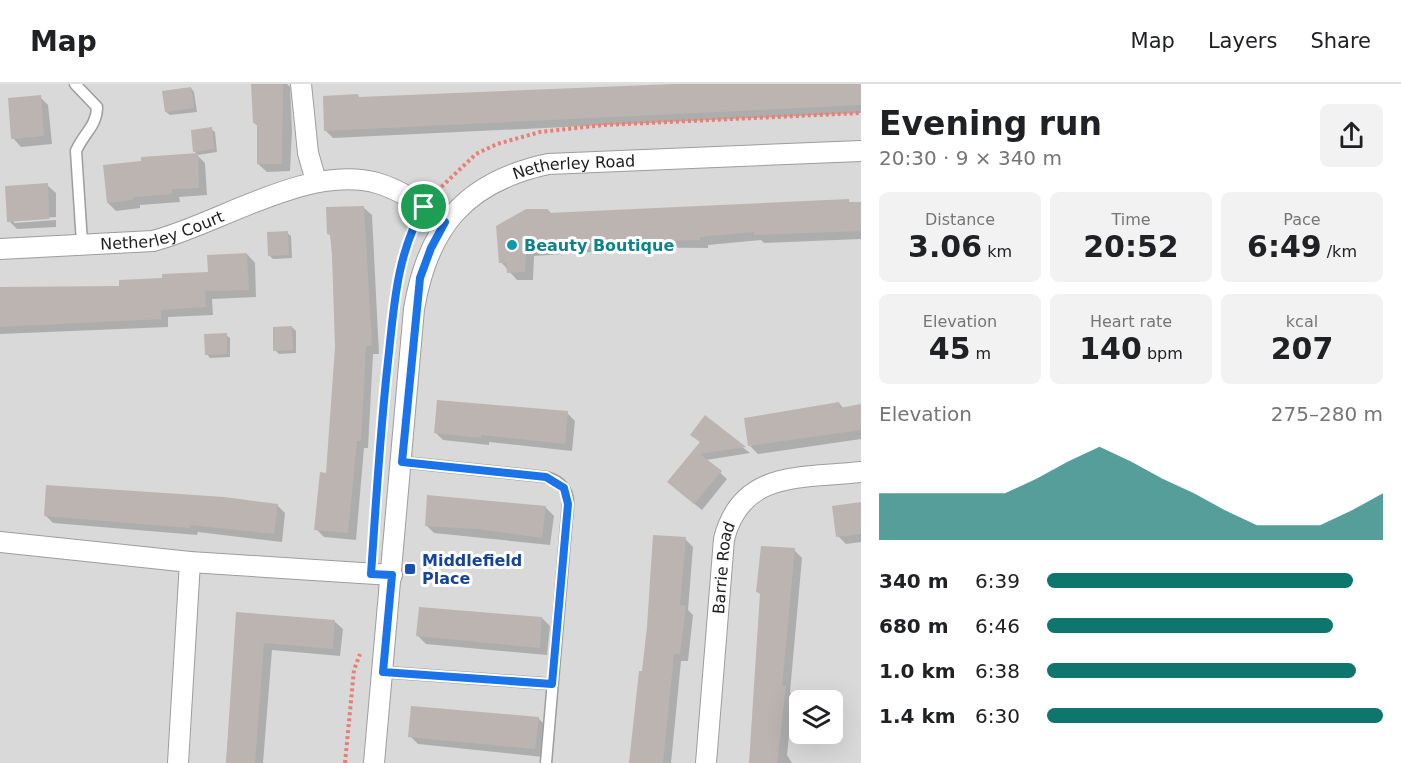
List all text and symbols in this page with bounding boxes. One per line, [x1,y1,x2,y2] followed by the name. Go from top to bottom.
[30,25,97,58] text: Map
[1131,29,1175,53] text: Map
[1208,29,1277,53] text: Layers
[1310,29,1371,53] text: Share
[879,104,1102,143] text: Evening run
[1320,104,1383,167] button: share
[879,146,1062,170] text: 20:30 · 9 × 340 m
[510,151,636,183] street label: Netherley Road
[398,181,449,232] pin
[407,190,440,223] icon: arrive
[100,206,226,253] street label: Netherley Court
[925,210,995,229] text: Distance
[1111,210,1151,229] text: Time
[1283,210,1321,229] text: Pace
[908,229,982,264] text: 3.06
[1083,229,1179,264] text: 20:52
[1247,229,1322,264] text: 6:49
[524,236,674,255] place label: Beauty Boutique
[505,238,519,252] marker: Beauty Boutique
[982,242,1012,261] text: km
[1322,242,1357,261] text: /km
[923,312,997,331] text: Elevation
[1090,312,1172,331] text: Heart rate
[1286,312,1318,331] text: kcal
[929,331,971,366] text: 45
[1079,331,1142,366] text: 140
[1271,331,1333,366] text: 207
[971,344,991,363] text: m
[1142,344,1183,363] text: bpm
[879,402,972,426] text: Elevation
[1271,402,1383,426] text: 275–280 m
[708,519,739,615] street label: Barrie Road
[422,551,522,588] place label: Middlefield Place
[403,562,417,576] marker: Middlefield Place
[879,569,949,593] text: 340 m
[975,569,1020,593] text: 6:39
[879,614,949,638] text: 680 m
[975,614,1020,638] text: 6:46
[879,659,956,683] text: 1.0 km
[975,659,1020,683] text: 6:38
[789,690,843,744] map controls
[789,690,843,744] button: layers
[879,704,956,728] text: 1.4 km
[975,704,1020,728] text: 6:30

